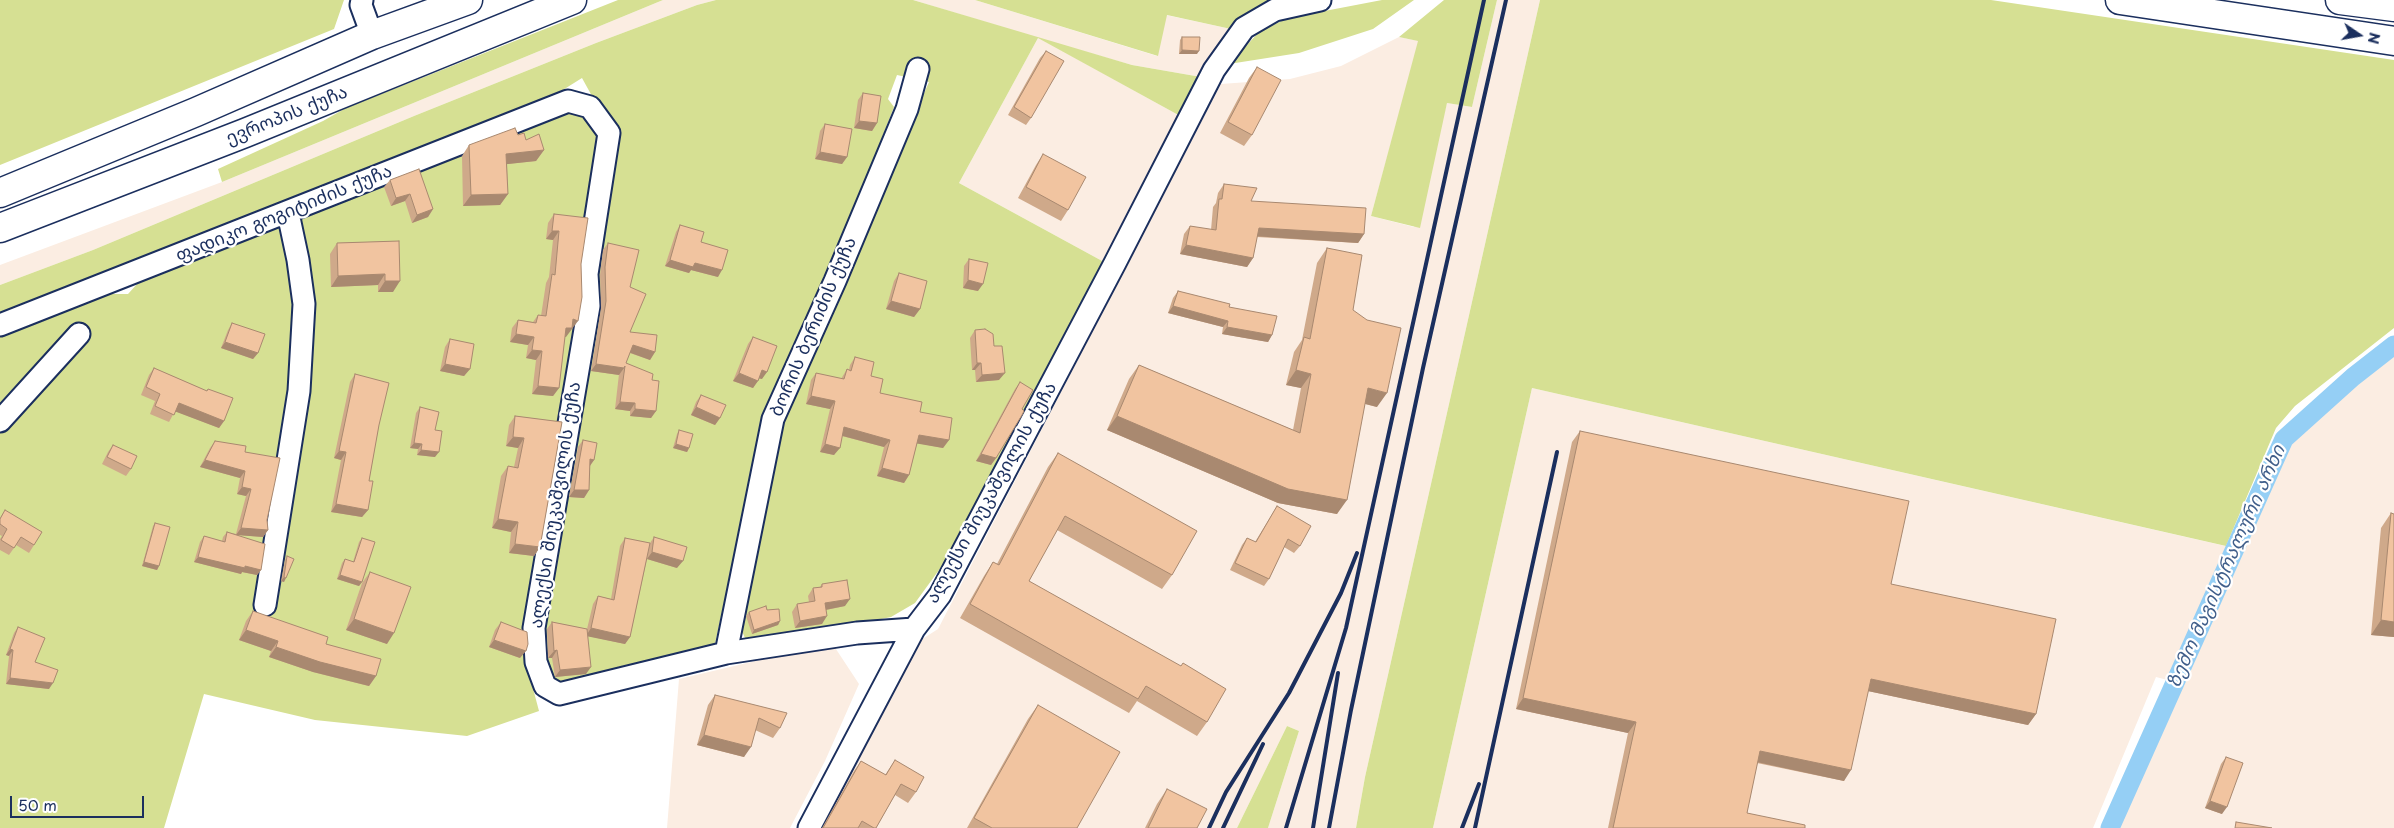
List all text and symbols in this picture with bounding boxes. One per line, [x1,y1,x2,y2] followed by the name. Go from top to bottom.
[2334,10,2384,60] north arrow
[2363,31,2386,46] text: N
[223,82,351,150] street label: ევროპის ქუჩა
[173,161,395,267] street label: ფადიკო გოგიტიძის ქუჩა
[766,234,862,420] street label: ბორის ბერიძის ქუჩა
[922,379,1062,607] street label: ალექსი შიუკაშვილის ქუჩა
[526,380,586,630] street label: ალექსი შიუკაშვილის ქუჩა
[2163,442,2291,692] water label: ზემო მაგისტრალური არხი
[12,786,146,818] scale bar
[18,793,57,816] text: 50 m

